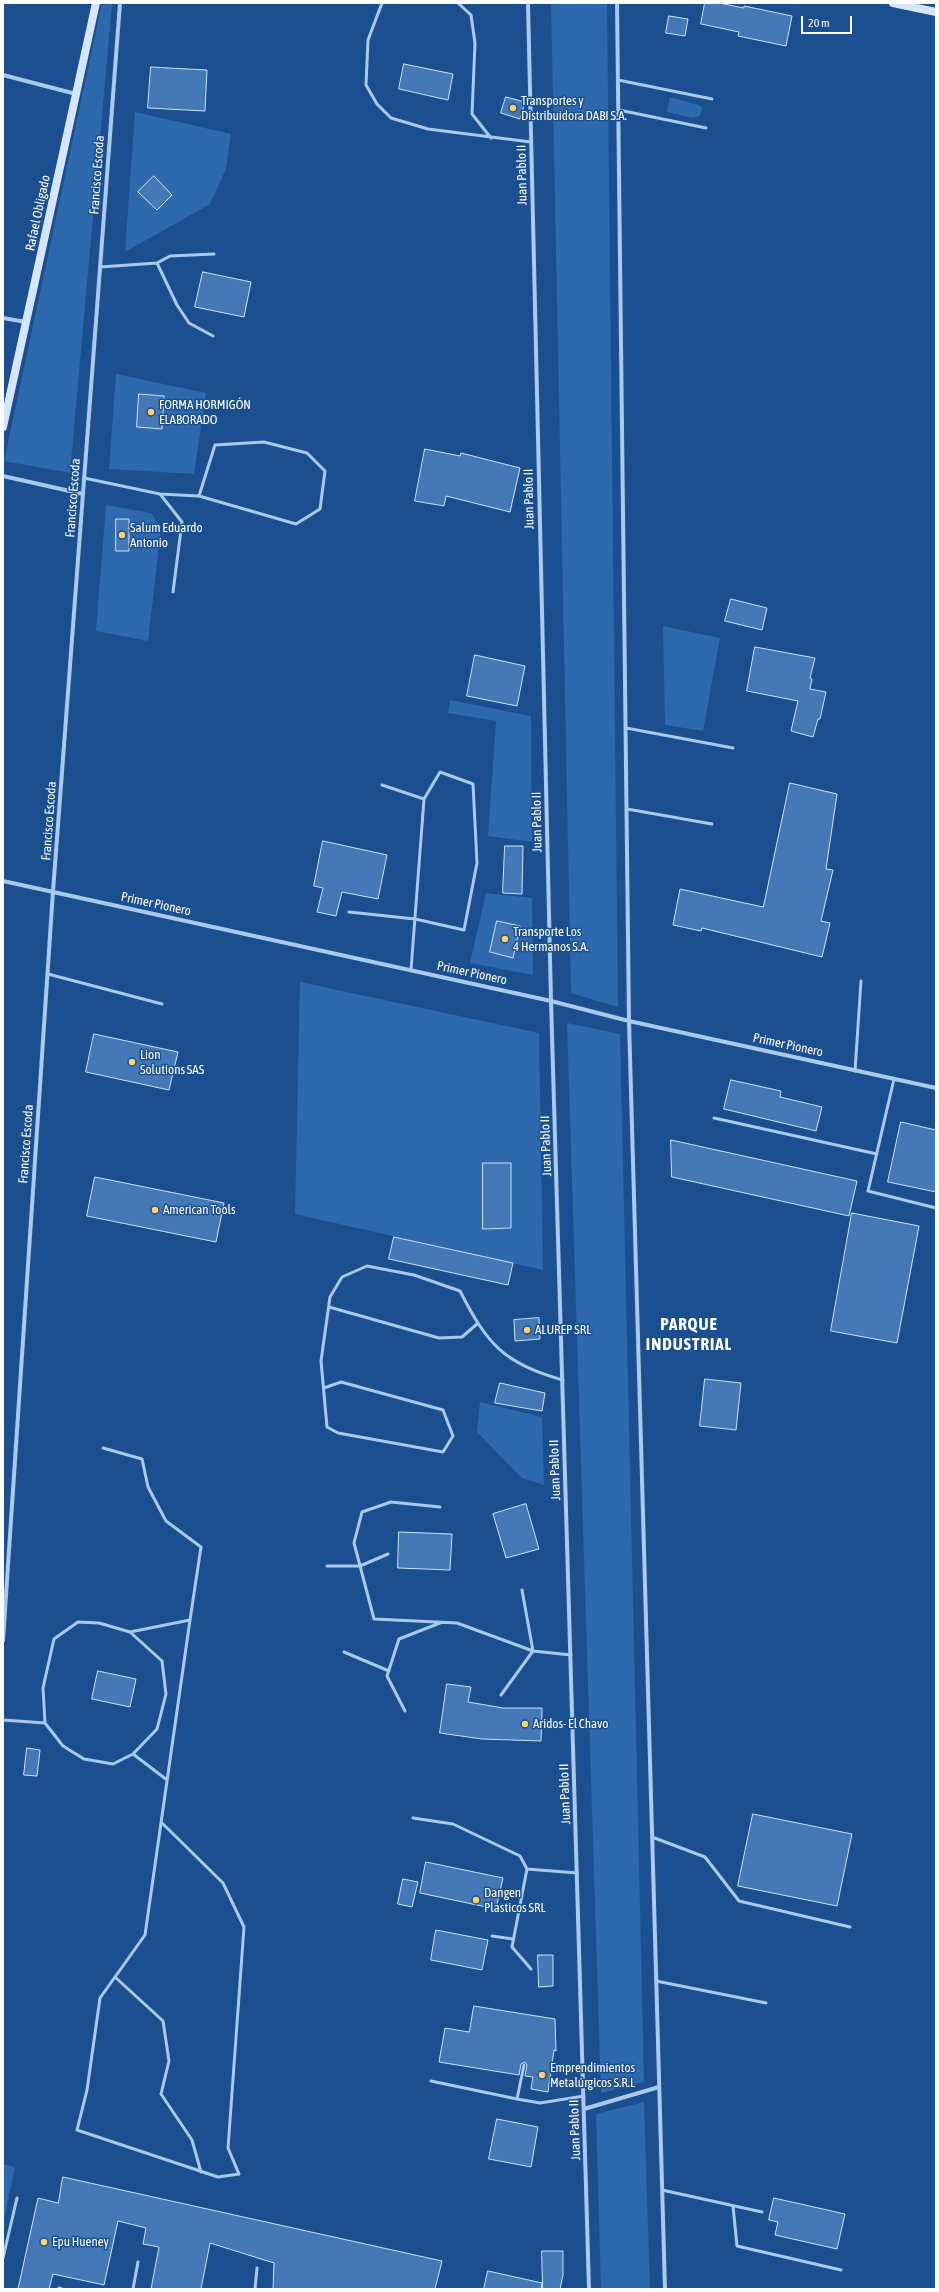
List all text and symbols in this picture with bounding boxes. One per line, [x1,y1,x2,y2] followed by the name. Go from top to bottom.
[803,8,854,34] scale bar
[808,16,830,30] text: 20 m
[521,93,627,124] place label: Transportes y Distribuidora DABI S.A.
[508,103,518,113] marker: Transportes y Distribuidora DABI S.A.
[86,135,108,215] street label: Francisco Escoda
[514,145,530,205] street label: Juan Pablo II
[22,174,54,252] street label: Rafael Obligado
[159,397,251,428] place label: FORMA HORMIGÓN ELABORADO
[146,407,156,417] marker: FORMA HORMIGÓN ELABORADO
[62,458,84,538] street label: Francisco Escoda
[521,469,537,529] street label: Juan Pablo II
[130,520,203,551] place label: Salum Eduardo Antonio
[117,530,127,540] marker: Salum Eduardo Antonio
[38,781,60,861] street label: Francisco Escoda
[529,792,545,852] street label: Juan Pablo II
[119,889,193,919] street label: Primer Pionero
[513,924,589,955] place label: Transporte Los 4 Hermanos S.A.
[500,934,510,944] marker: Transporte Los 4 Hermanos S.A.
[435,958,509,988] street label: Primer Pionero
[751,1030,825,1060] street label: Primer Pionero
[140,1047,204,1078] place label: Lion Solutions SAS
[127,1057,137,1067] marker: Lion Solutions SAS
[15,1104,37,1184] street label: Francisco Escoda
[537,1115,555,1177] street label: Juan Pablo II
[163,1202,236,1218] place label: American Tools
[150,1205,160,1215] marker: American Tools
[646,1315,732,1355] district label: PARQUE INDUSTRIAL
[535,1322,591,1338] place label: ALUREP SRL
[522,1325,532,1335] marker: ALUREP SRL
[546,1439,564,1501] street label: Juan Pablo II
[533,1716,608,1732] place label: Aridos- El Chavo
[520,1719,530,1729] marker: Aridos- El Chavo
[556,1763,574,1825] street label: Juan Pablo II
[484,1885,545,1916] place label: Dangen Plasticos SRL
[471,1895,481,1905] marker: Dangen Plasticos SRL
[550,2060,635,2091] place label: Emprendimientos Metalúrgicos S.R.L
[537,2070,547,2080] marker: Emprendimientos Metalúrgicos S.R.L
[566,2099,584,2161] street label: Juan Pablo II
[52,2234,109,2250] place label: Epu Hueney
[39,2237,49,2247] marker: Epu Hueney

